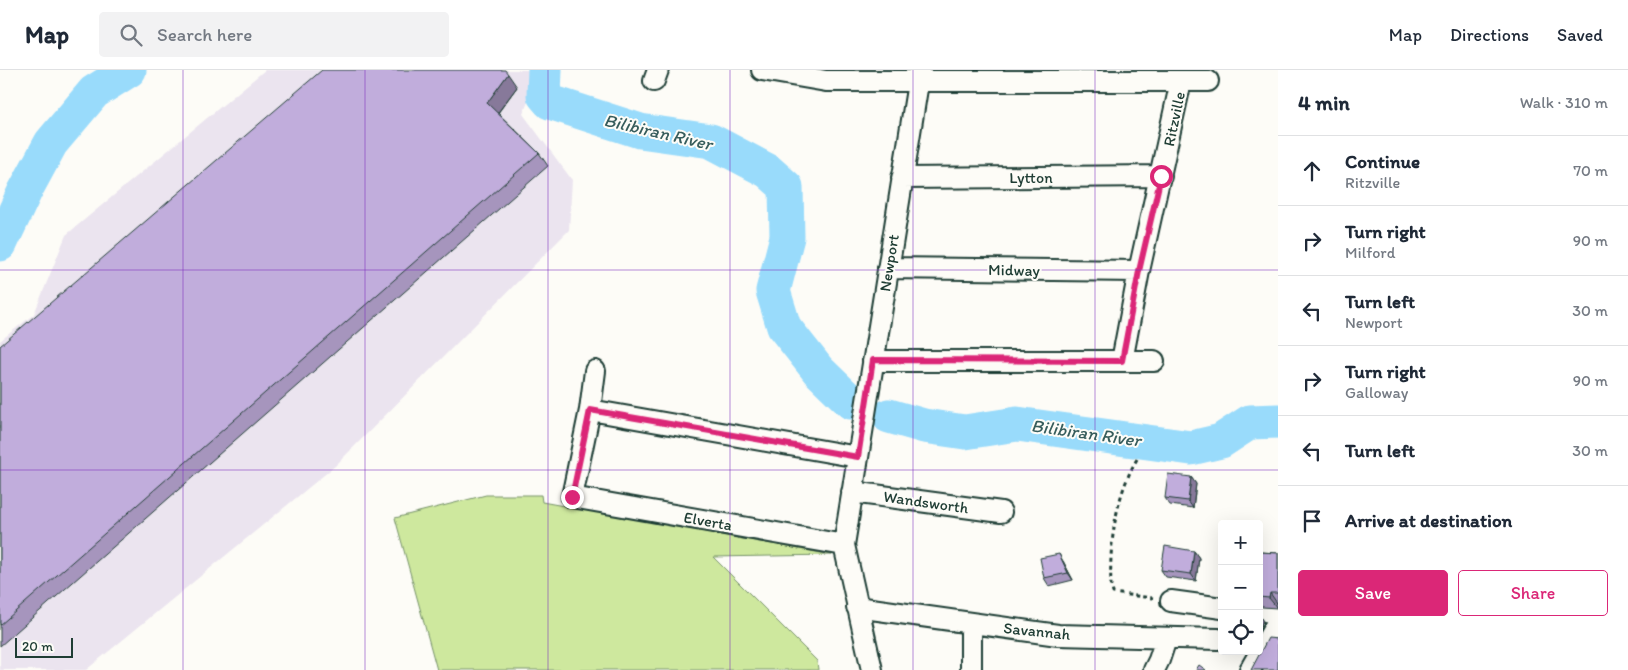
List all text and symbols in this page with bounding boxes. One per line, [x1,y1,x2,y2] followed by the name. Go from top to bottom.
[99,12,449,57] search box
[25,20,69,49] text: Map
[117,21,145,49] icon: search
[157,23,252,46] text: Search here
[1389,24,1422,46] text: Map
[1450,24,1529,46] text: Directions
[1557,24,1603,46] text: Saved
[1159,90,1189,148] street label: Ritzville
[1298,90,1350,115] text: 4 min
[1520,93,1608,112] text: Walk · 310 m
[602,109,716,156] water label: Bilibiran River
[1345,150,1420,173] text: Continue
[1298,157,1326,185] icon: ahead
[1573,161,1608,180] text: 70 m
[1150,165,1173,188] route start
[1009,168,1053,187] street label: Lytton
[1345,173,1400,192] text: Ritzville
[1345,220,1426,243] text: Turn right
[1298,227,1326,255] icon: right
[1573,231,1608,250] text: 90 m
[875,233,903,293] street label: Newport
[1345,243,1396,262] text: Milford
[988,260,1041,280] street label: Midway
[1345,290,1415,313] text: Turn left
[1298,297,1326,325] icon: left
[1572,301,1608,320] text: 30 m
[1345,313,1403,332] text: Newport
[1345,360,1426,383] text: Turn right
[1298,367,1326,395] icon: right
[1573,371,1608,390] text: 90 m
[1345,383,1408,402] text: Galloway
[1030,414,1144,452] water label: Bilibiran River
[1298,437,1326,465] icon: left
[1345,439,1415,462] text: Turn left
[1572,441,1608,460] text: 30 m
[561,486,584,509] route end
[882,487,970,517] street label: Wandsworth
[682,507,734,535] street label: Elverta
[1298,507,1326,535] icon: arrive
[1345,509,1512,532] text: Arrive at destination
[1218,520,1263,655] map controls
[1218,520,1263,565] button: +
[1218,565,1263,610] button: −
[1298,570,1448,616] button: Save
[1458,570,1608,616] button: Share
[1218,610,1263,655] button: locate
[1003,618,1072,644] street label: Savannah
[15,635,72,658] scale bar
[22,638,53,655] text: 20 m

